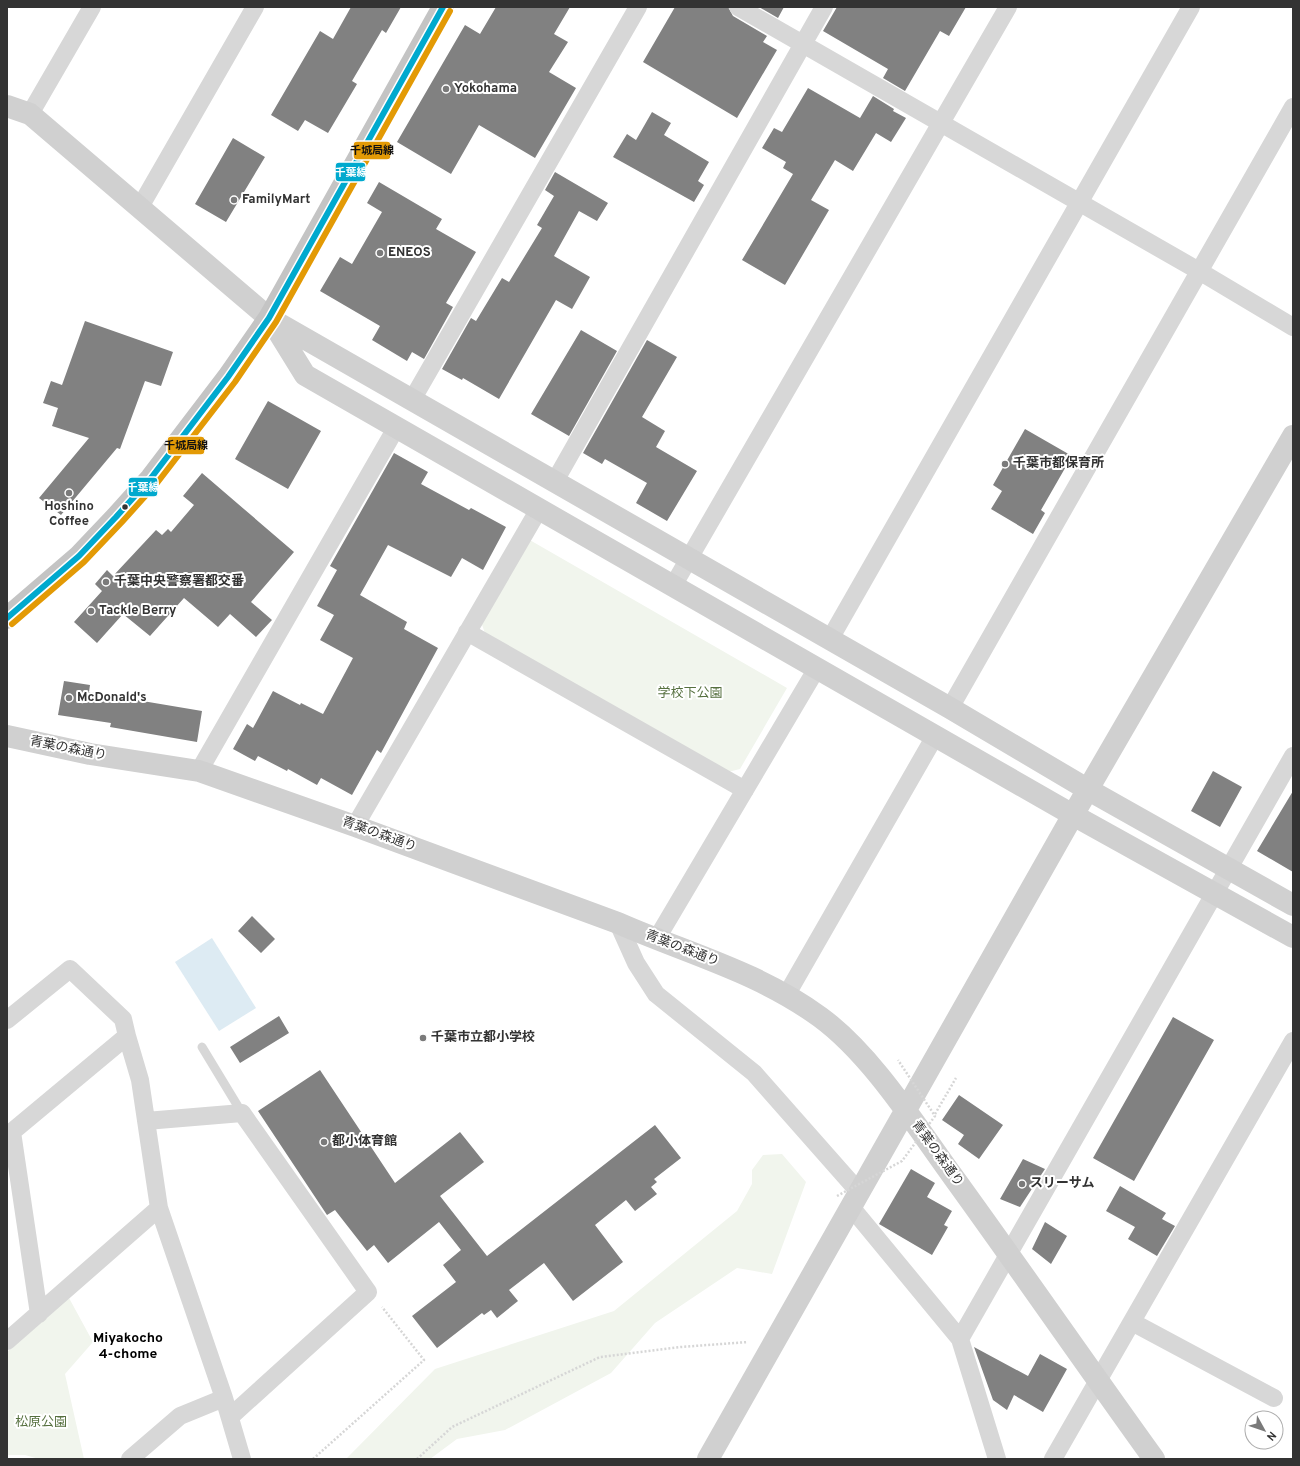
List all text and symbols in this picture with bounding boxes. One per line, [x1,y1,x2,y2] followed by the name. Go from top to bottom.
[454,81,517,97] place label: Yokohama
[441,84,451,94] marker: Yokohama
[353,141,391,160] line badge: 千城局線
[350,144,394,158] text: 千城局線
[335,162,366,182] line badge: 千葉線
[335,166,368,180] text: 千葉線
[242,192,310,208] place label: FamilyMart
[229,195,239,205] marker: FamilyMart
[388,245,431,261] place label: ENEOS
[375,248,385,258] marker: ENEOS
[167,436,205,455] line badge: 千城局線
[164,439,208,453] text: 千城局線
[1013,455,1104,472] place label: 千葉市都保育所
[1000,459,1010,469] marker: 千葉市都保育所
[128,477,158,497] line badge: 千葉線
[127,481,160,495] text: 千葉線
[64,488,74,498] marker: Hoshino Coffee
[44,499,94,530] place label: Hoshino Coffee
[120,502,130,512] unlabelled marker
[114,573,244,590] place label: 千葉中央警察署都交番
[101,577,111,587] marker: 千葉中央警察署都交番
[99,603,177,619] place label: Tackle Berry
[86,606,96,616] marker: Tackle Berry
[657,685,723,702] park label: 学校下公園
[77,690,147,706] place label: McDonald's
[64,693,74,703] marker: McDonald's
[28,734,108,764] street label: 青葉の森通り
[340,814,418,856] street label: 青葉の森通り
[643,928,721,970] street label: 青葉の森通り
[431,1029,535,1046] place label: 千葉市立都小学校
[418,1033,428,1043] marker: 千葉市立都小学校
[908,1118,966,1190] street label: 青葉の森通り
[332,1133,397,1150] place label: 都小体育館
[319,1137,329,1147] marker: 都小体育館
[1030,1176,1094,1192] place label: スリーサム
[1017,1179,1027,1189] marker: スリーサム
[93,1330,163,1363] district label: Miyakocho 4-chome
[1244,1410,1284,1450] north arrow
[15,1415,67,1431] park label: 松原公園
[1263,1428,1279,1443] text: N

